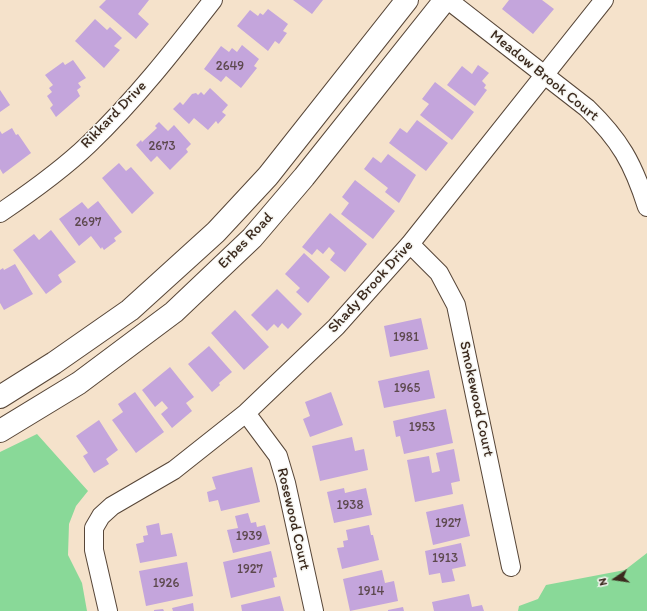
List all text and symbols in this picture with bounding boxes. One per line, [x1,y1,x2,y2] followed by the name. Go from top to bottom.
[486,27,602,125] street label: Meadow Brook Court
[216,59,244,75] house number: 2649
[77,77,151,153] street label: Rikkard Drive
[148,139,176,155] house number: 2673
[215,209,277,273] street label: Erbes Road
[75,215,101,231] house number: 2697
[325,237,417,337] street label: Shady Brook Drive
[393,330,419,346] house number: 1981
[455,340,497,458] street label: Smokewood Court
[394,381,420,397] house number: 1965
[409,420,435,436] house number: 1953
[272,466,314,572] street label: Rosewood Court
[336,498,364,514] house number: 1938
[435,516,461,532] house number: 1927
[236,529,262,545] house number: 1939
[432,551,458,567] house number: 1913
[595,559,635,599] north arrow
[237,562,263,578] house number: 1927
[153,576,179,592] house number: 1926
[596,577,610,587] text: N
[358,584,384,600] house number: 1914

